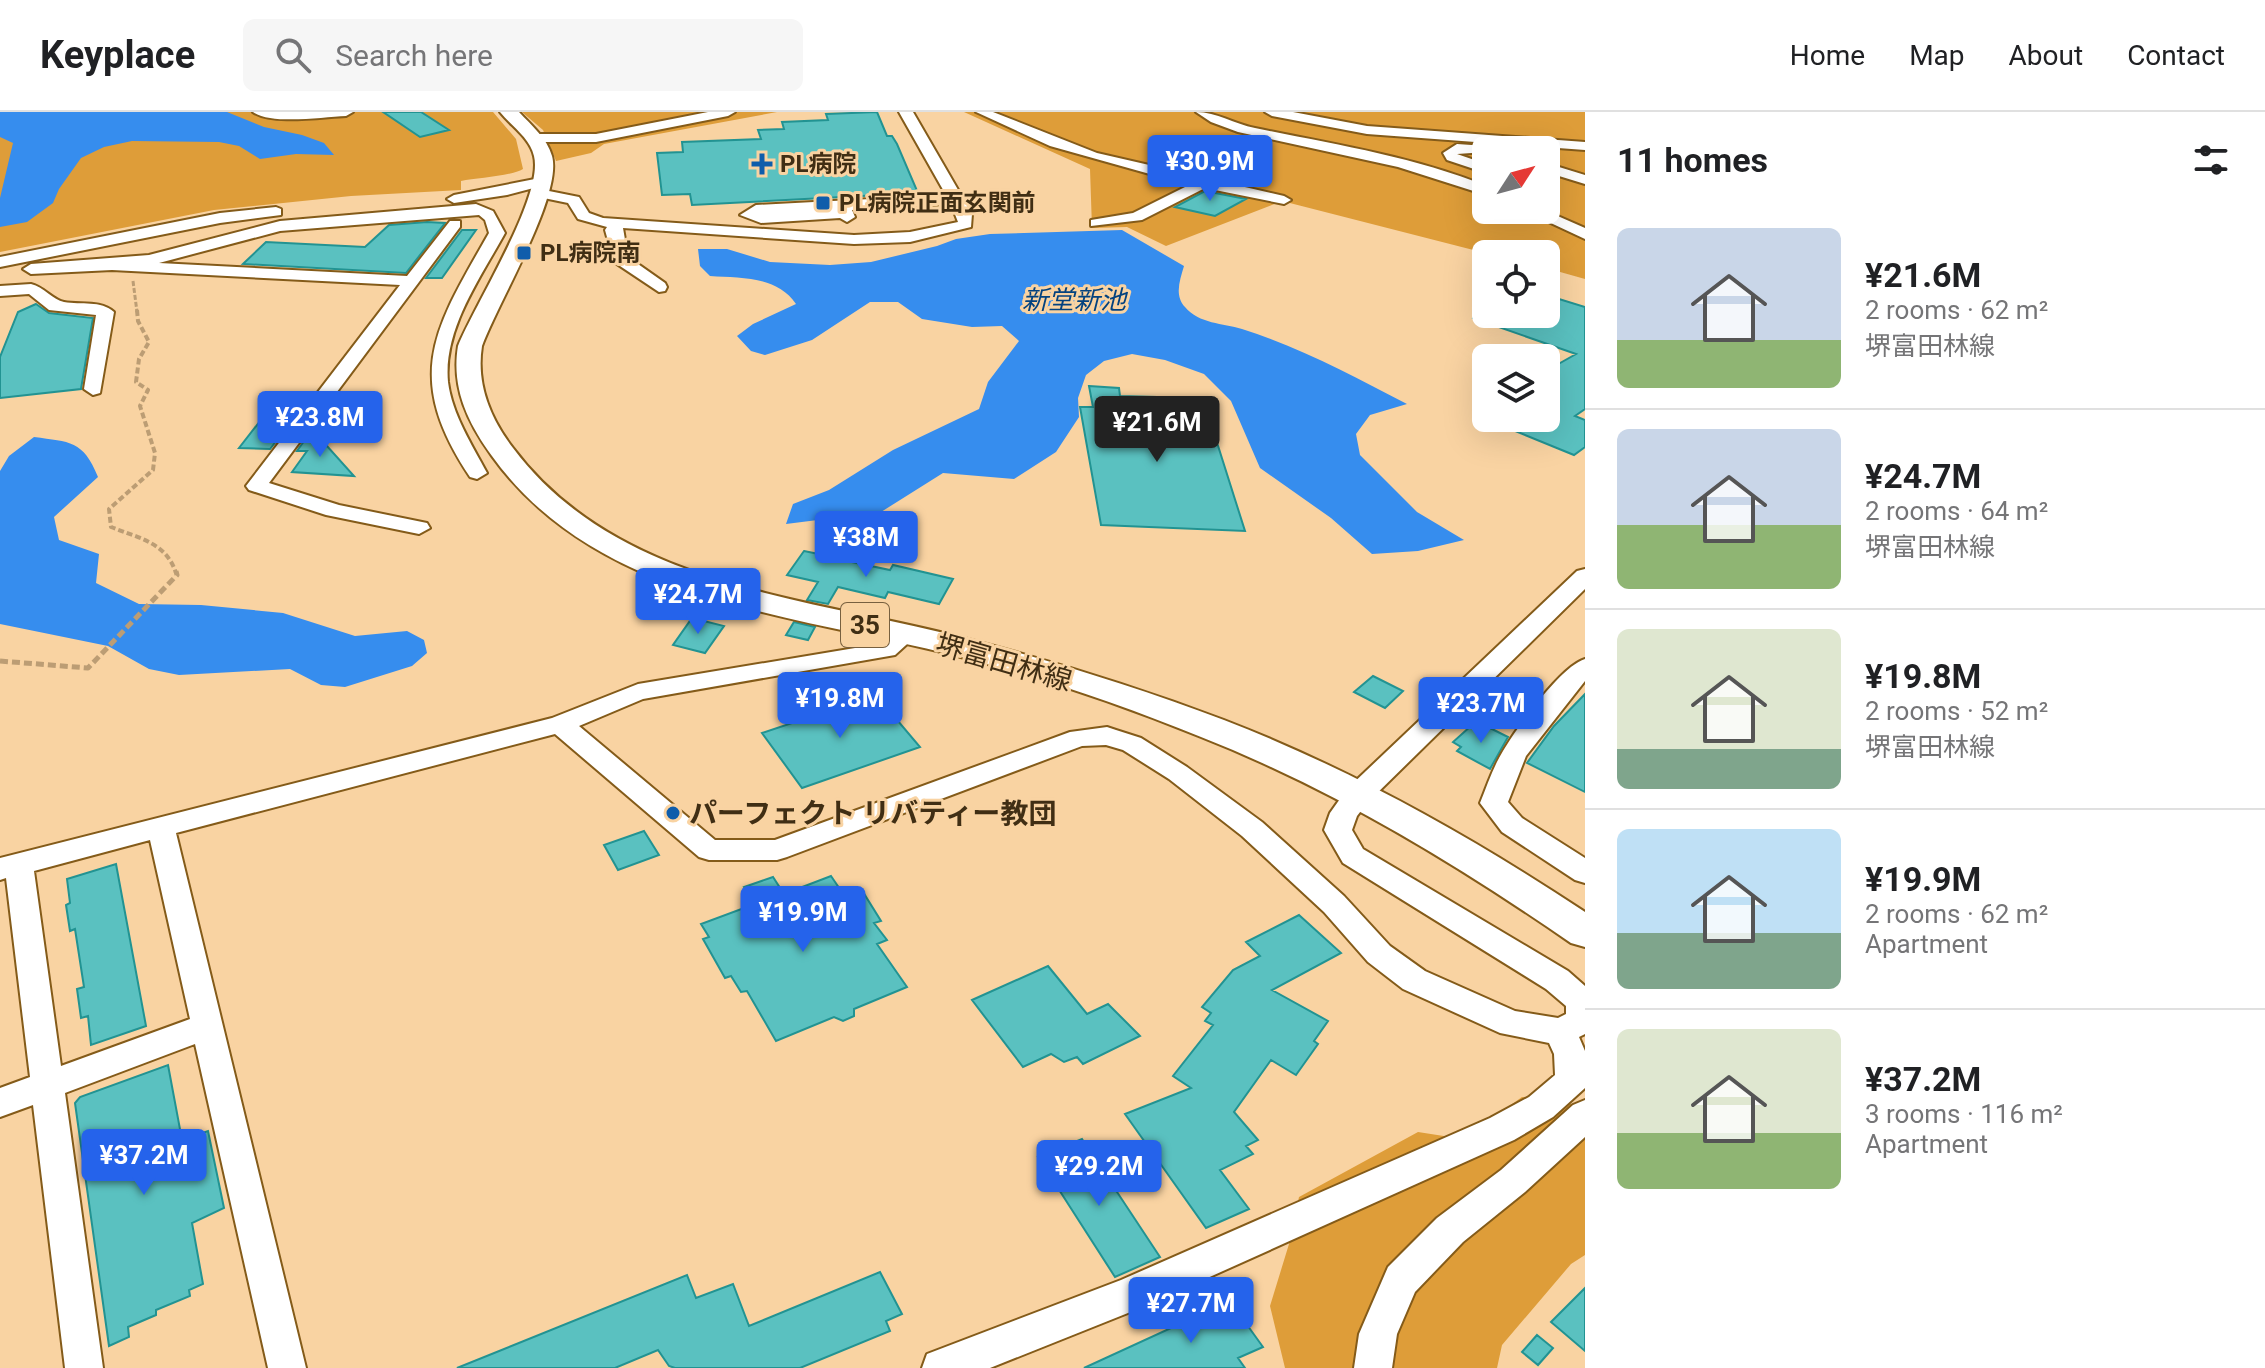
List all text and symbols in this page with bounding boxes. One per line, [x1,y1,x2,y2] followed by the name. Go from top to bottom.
[243,19,803,91] search box
[40,33,195,77] text: Keyplace
[271,33,315,77] icon: search
[335,38,493,73] text: Search here
[1790,39,1865,72] text: Home
[1909,39,1965,72] text: Map
[2009,39,2083,72] text: About
[2127,39,2225,72] text: Contact
[1145,135,1275,203] pin: ¥30.9M
[1472,136,1560,224] north arrow
[1472,136,1560,432] map controls
[2189,138,2233,182] icon: filters
[1617,140,1768,180] text: 11 homes
[1166,146,1255,176] text: ¥30.9M
[780,150,856,178] place label: PL病院
[751,153,773,175] marker: PL病院
[839,189,1035,217] place label: PL病院正面玄関前
[814,194,832,212] marker: PL病院正面玄関前
[540,239,640,267] place label: PL病院南
[1472,240,1560,328] button: locate
[515,244,533,262] marker: PL病院南
[1865,255,1981,295] text: ¥21.6M
[1681,260,1777,356] icon: home
[1022,285,1129,315] water label: 新堂新池
[1865,295,2048,325] text: 2 rooms · 62 m²
[1865,331,1995,361] text: 堺富田林線
[1472,344,1560,432] button: layers
[255,391,385,459] pin: ¥23.8M
[1092,396,1222,464] pin: ¥21.6M
[276,402,365,432] text: ¥23.8M
[1113,407,1202,437] text: ¥21.6M
[1865,456,1981,496] text: ¥24.7M
[1681,461,1777,557] icon: home
[1865,496,2048,526] text: 2 rooms · 64 m²
[819,511,913,579] pin: ¥38M
[833,522,899,552] text: ¥38M
[1865,532,1995,562] text: 堺富田林線
[633,568,763,636] pin: ¥24.7M
[654,579,743,609] text: ¥24.7M
[841,603,889,647] road number: 35
[932,627,1076,698] street label: 堺富田林線
[1865,656,1981,696] text: ¥19.8M
[1681,661,1777,757] icon: home
[775,672,905,740] pin: ¥19.8M
[1416,677,1546,745] pin: ¥23.7M
[796,683,885,713] text: ¥19.8M
[1437,688,1526,718] text: ¥23.7M
[1865,696,2048,726] text: 2 rooms · 52 m²
[1865,732,1995,762] text: 堺富田林線
[689,797,1057,830] place label: パーフェクト リバティー教団
[664,804,682,822] marker: パーフェクト リバティー教団
[1865,859,1981,899] text: ¥19.9M
[1681,861,1777,957] icon: home
[738,886,868,954] pin: ¥19.9M
[759,897,848,927] text: ¥19.9M
[1865,899,2048,929] text: 2 rooms · 62 m²
[1865,929,1988,959] text: Apartment
[1865,1059,1981,1099] text: ¥37.2M
[1681,1061,1777,1157] icon: home
[1865,1099,2063,1129] text: 3 rooms · 116 m²
[79,1129,209,1197] pin: ¥37.2M
[1865,1129,1988,1159] text: Apartment
[100,1140,189,1170] text: ¥37.2M
[1034,1140,1164,1208] pin: ¥29.2M
[1055,1151,1144,1181] text: ¥29.2M
[1126,1277,1256,1345] pin: ¥27.7M
[1147,1288,1236,1318] text: ¥27.7M

